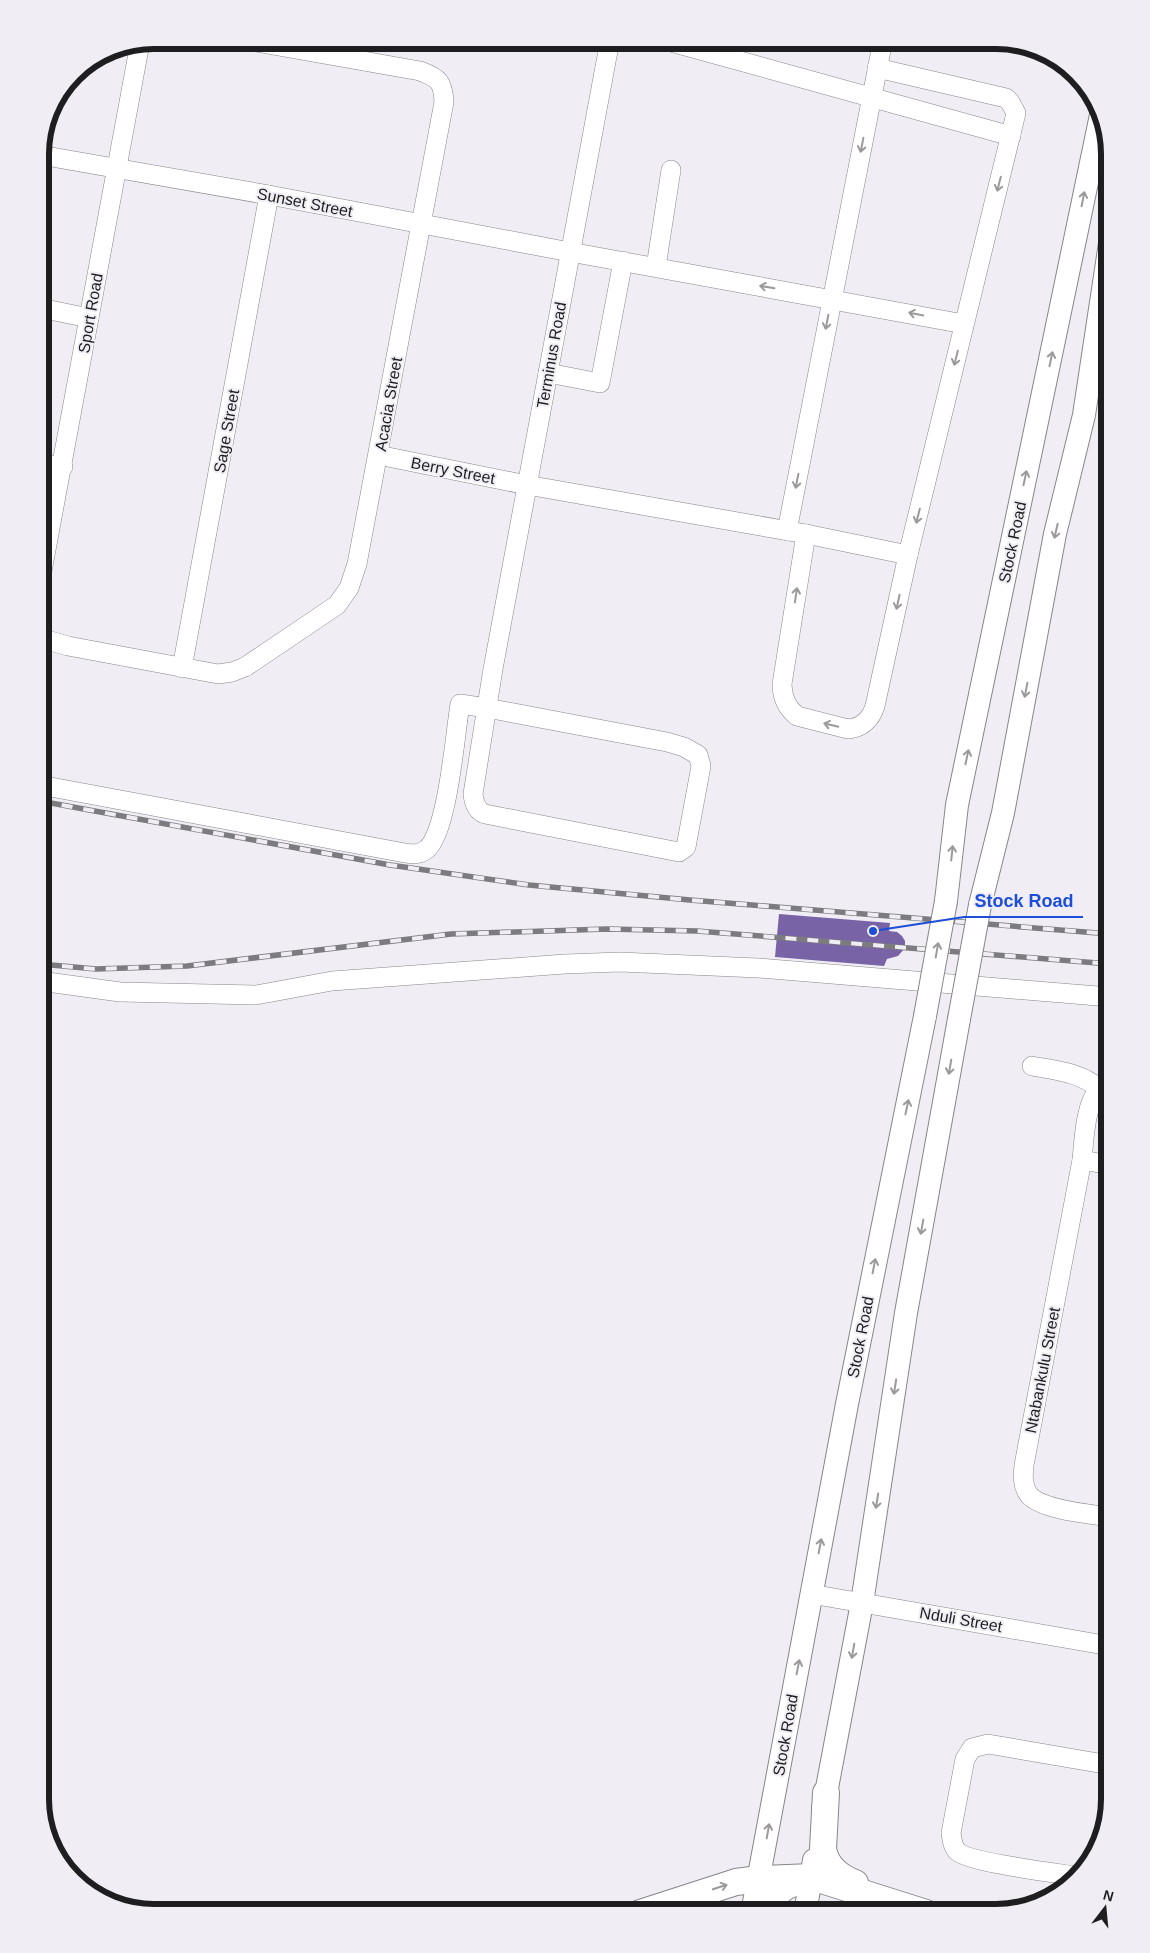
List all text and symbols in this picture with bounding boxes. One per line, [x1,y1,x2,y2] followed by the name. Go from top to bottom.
[857,137,866,153] one-way arrow
[994,175,1003,191] one-way arrow
[256,185,355,220] street label: Sunset Street
[1079,192,1089,208] one-way arrow
[75,272,106,354] street label: Sport Road
[759,281,775,291] one-way arrow
[534,301,569,410] street label: Terminus Road
[909,309,925,319] one-way arrow
[822,313,832,329] one-way arrow
[951,350,960,366] one-way arrow
[1046,351,1056,367] one-way arrow
[372,355,405,452] street label: Acacia Street
[211,387,242,474] street label: Sage Street
[409,454,497,487] street label: Berry Street
[1021,470,1031,486] one-way arrow
[792,473,801,489] one-way arrow
[996,500,1029,584] street label: Stock Road
[913,508,922,524] one-way arrow
[1051,522,1060,538] one-way arrow
[792,587,802,603] one-way arrow
[893,594,902,610] one-way arrow
[1020,682,1030,698] one-way arrow
[823,720,839,729] one-way arrow
[963,749,972,765] one-way arrow
[947,845,957,861] one-way arrow
[964,884,1083,917] callout: Stock Road
[974,891,1074,911] text: Stock Road
[933,943,942,959] one-way arrow
[945,1059,955,1075] one-way arrow
[902,1099,912,1115] one-way arrow
[916,1219,926,1235] one-way arrow
[870,1258,880,1274] one-way arrow
[844,1295,877,1379] street label: Stock Road
[1022,1305,1063,1435] street label: Ntabankulu Street
[890,1379,900,1395] one-way arrow
[872,1493,882,1509] one-way arrow
[816,1538,826,1554] one-way arrow
[918,1604,1004,1635] street label: Nduli Street
[847,1642,857,1658] one-way arrow
[793,1659,803,1675] one-way arrow
[770,1693,801,1777] street label: Stock Road
[763,1823,773,1839] one-way arrow
[712,1882,728,1892] one-way arrow
[1080,1883,1130,1933] north arrow
[1102,1886,1116,1905] text: N

